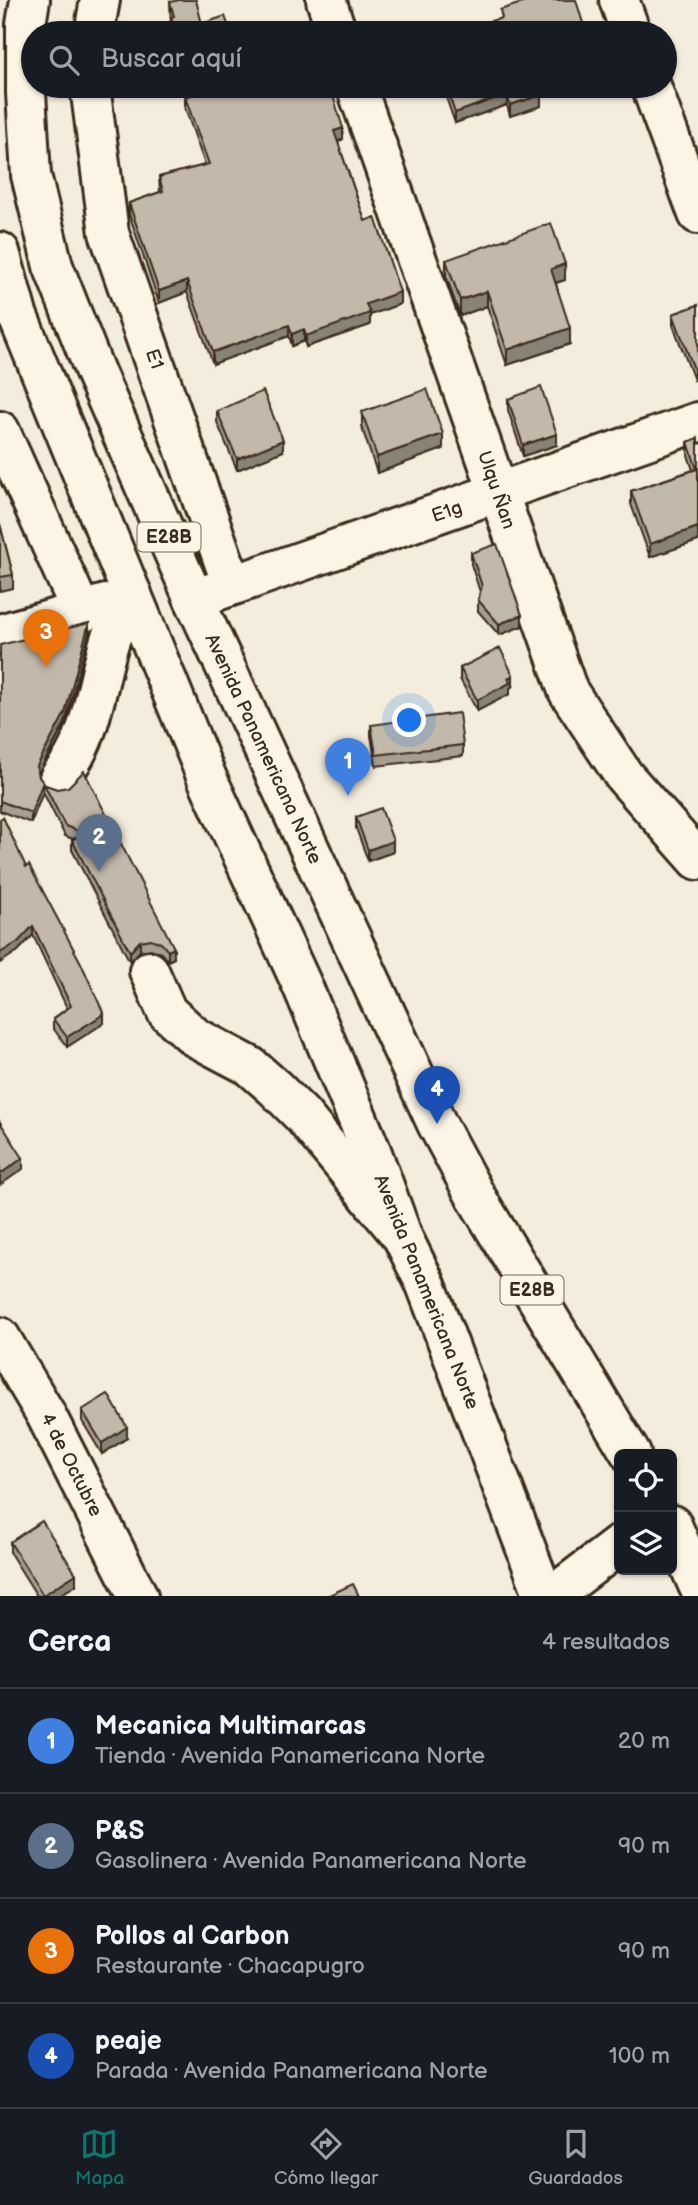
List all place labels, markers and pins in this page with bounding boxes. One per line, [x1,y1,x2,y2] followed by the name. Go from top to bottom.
[23,609,69,667] pin: 3
[325,738,371,796] pin: 1
[76,814,122,872] pin: 2
[414,1066,460,1124] pin: 4

